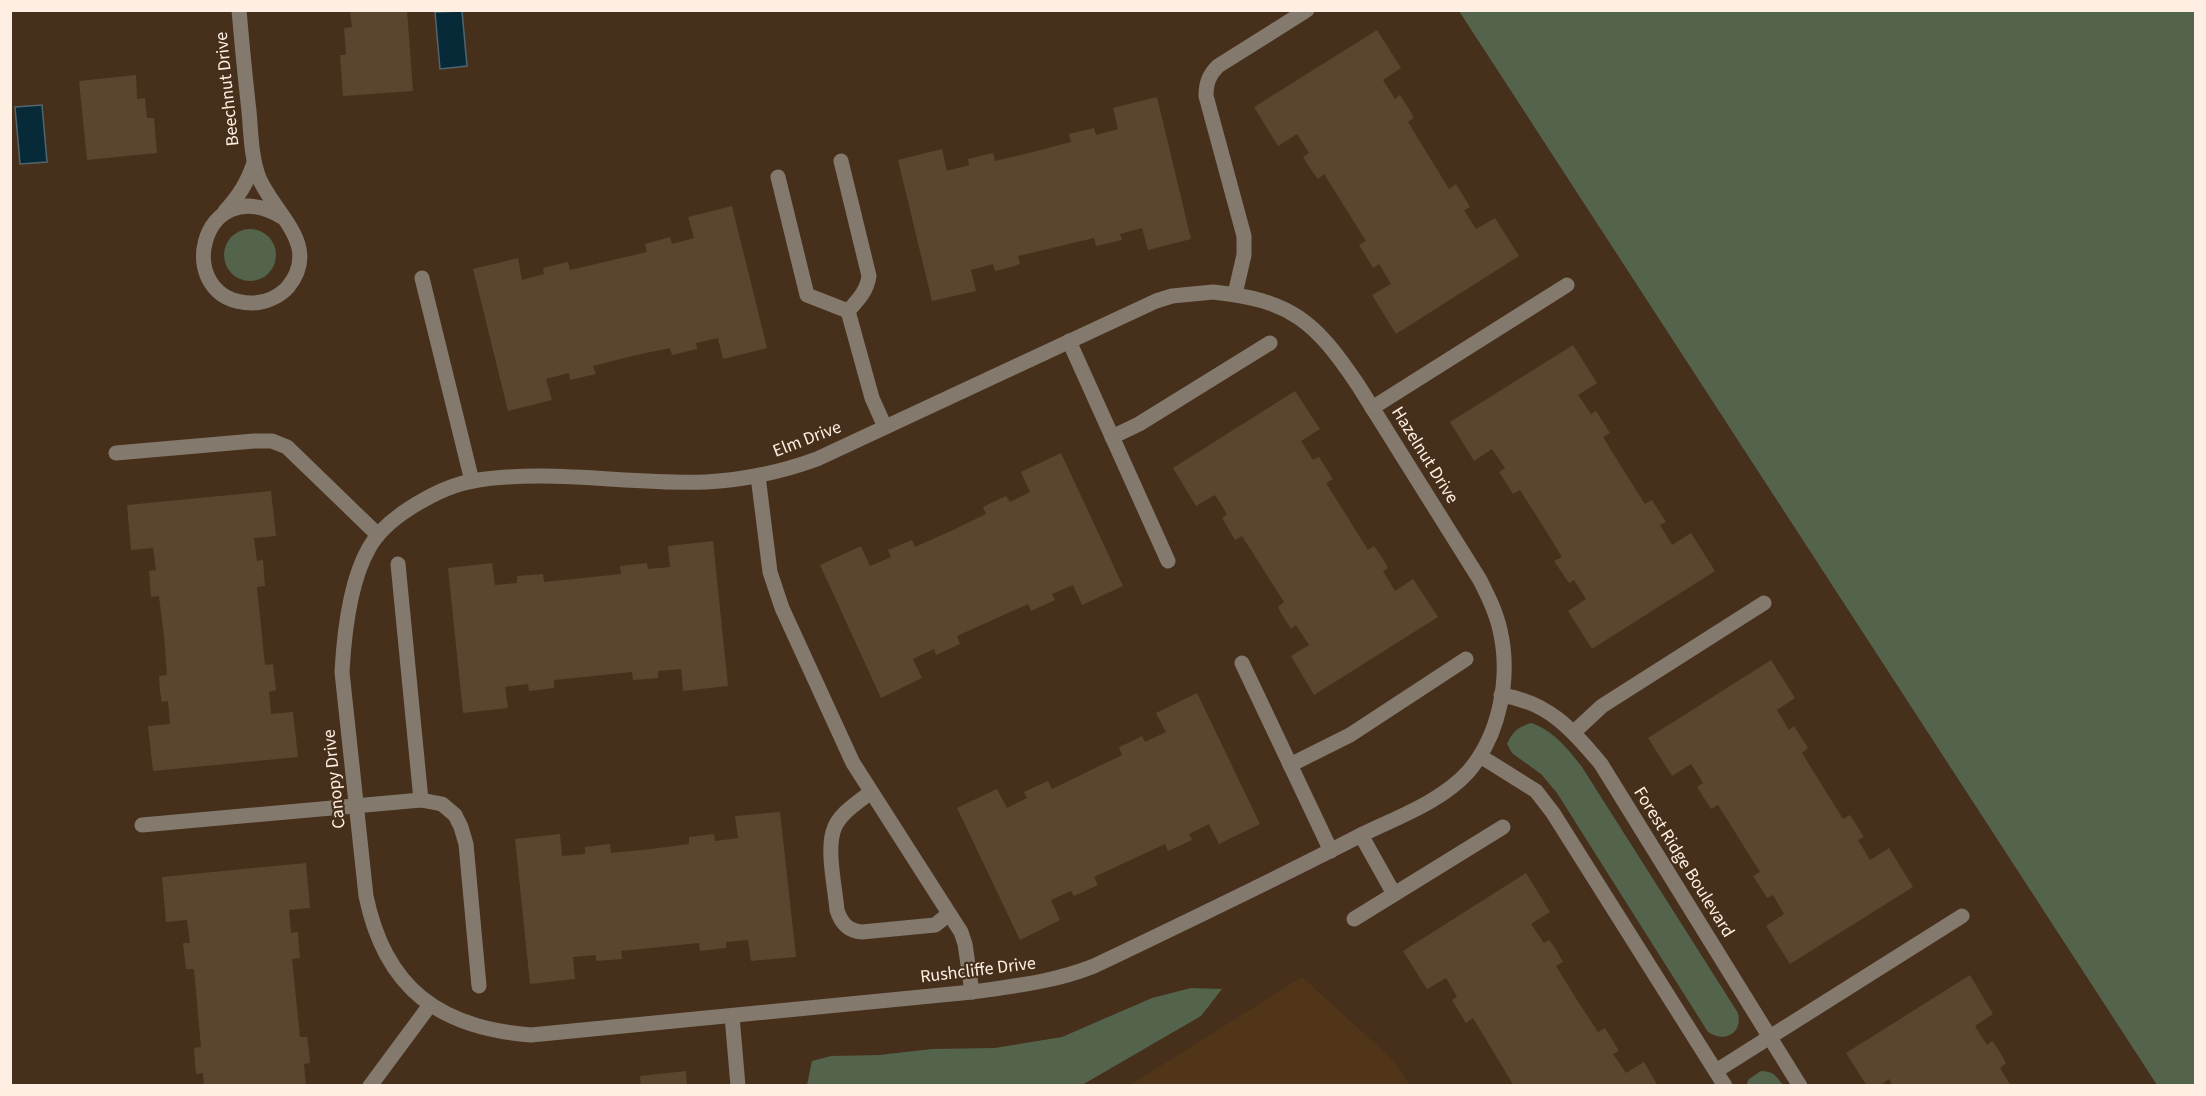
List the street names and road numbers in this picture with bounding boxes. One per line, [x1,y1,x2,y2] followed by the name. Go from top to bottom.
[209,31,245,147] street label: Beechnut Drive
[1385,402,1465,508] street label: Hazelnut Drive
[769,414,845,464] street label: Elm Drive
[316,728,352,830] street label: Canopy Drive
[1628,782,1740,942] street label: Forest Ridge Boulevard
[919,950,1037,989] street label: Rushcliffe Drive

